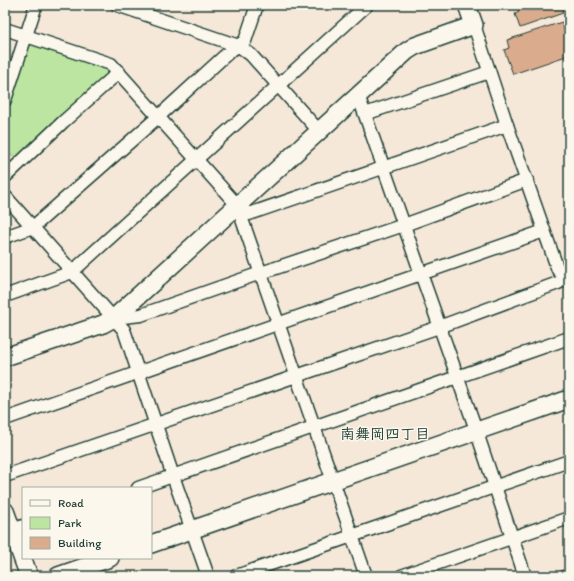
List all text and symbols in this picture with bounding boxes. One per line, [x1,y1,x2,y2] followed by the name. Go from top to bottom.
[340,425,430,443] district label: 南舞岡四丁目
[22,487,152,559] legend
[58,496,84,510] text: Road
[58,516,82,530] text: Park
[58,536,102,550] text: Building

